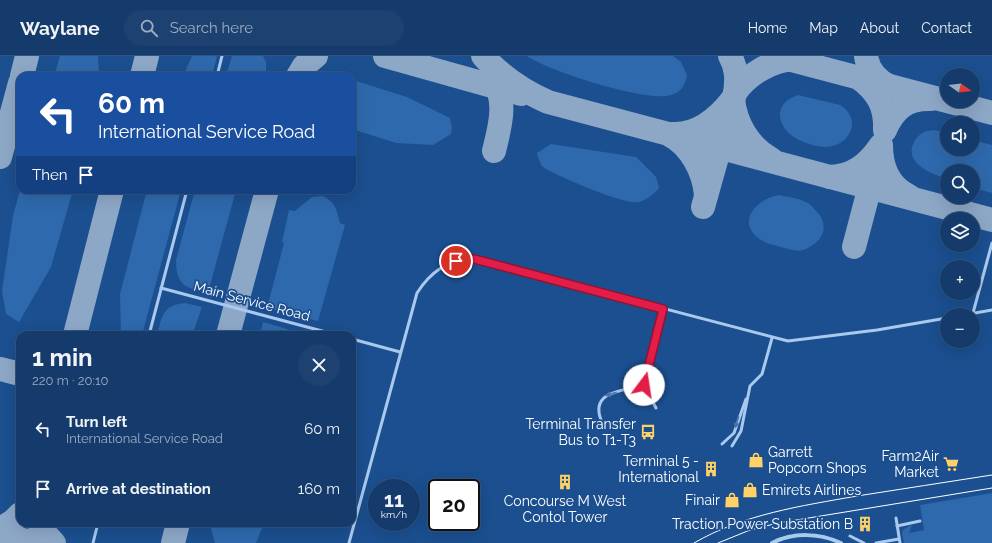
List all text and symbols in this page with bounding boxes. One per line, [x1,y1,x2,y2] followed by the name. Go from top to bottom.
[124,10,404,46] search box
[20,17,100,39] text: Waylane
[138,17,160,39] icon: search
[170,19,253,37] text: Search here
[748,20,787,36] text: Home
[809,20,838,36] text: Map
[860,20,899,36] text: About
[921,20,972,36] text: Contact
[940,68,980,108] north arrow
[940,68,980,348] map controls
[98,87,165,120] text: 60 m
[32,88,84,140] icon: left
[940,116,980,156] button: sound
[98,121,315,142] text: International Service Road
[75,164,97,186] icon: arrive
[940,164,980,204] button: search
[32,166,67,184] text: Then
[940,212,980,252] button: layers
[439,244,473,278] pin
[445,250,467,272] icon: arrive
[940,260,980,300] button: +
[192,278,312,324] street label: Main Service Road
[940,308,980,348] button: −
[32,343,93,372] text: 1 min
[298,344,340,386] button: close
[623,364,665,406] position arrow
[32,373,109,388] text: 220 m · 20:10
[605,391,617,397] one-way arrow
[66,413,127,431] text: Turn left
[525,416,636,448] place label: Terminal Transfer Bus to T1-T3
[734,416,740,428] one-way arrow
[32,418,54,440] icon: left
[304,420,340,438] text: 60 m
[639,423,657,441] bus stop icon: Terminal Transfer Bus to T1-T3
[66,431,223,446] text: International Service Road
[768,444,867,476] place label: Garrett Popcorn Shops
[882,448,939,480] place label: Farm2Air Market
[747,451,765,469] shop icon: Garrett Popcorn Shops
[618,453,699,485] place label: Terminal 5 - International
[942,455,960,473] supermarket icon: Farm2Air Market
[702,460,720,478] building icon: Terminal 5 - International
[556,473,574,491] building icon: Concourse M West Contol Tower
[32,478,54,500] icon: arrive
[428,479,480,531] speed limit sign: 20
[66,480,211,498] text: Arrive at destination
[298,480,340,498] text: 160 m
[741,481,759,499] shop icon: Emirets Airlines
[762,482,861,498] place label: Emirets Airlines
[384,488,404,512] text: 11
[723,491,741,509] shop icon: Finair
[685,492,720,508] place label: Finair
[504,493,627,525] place label: Concourse M West Contol Tower
[381,509,407,520] text: km/h
[856,515,874,533] building icon: Traction Power Substation B
[672,516,853,532] place label: Traction Power Substation B

